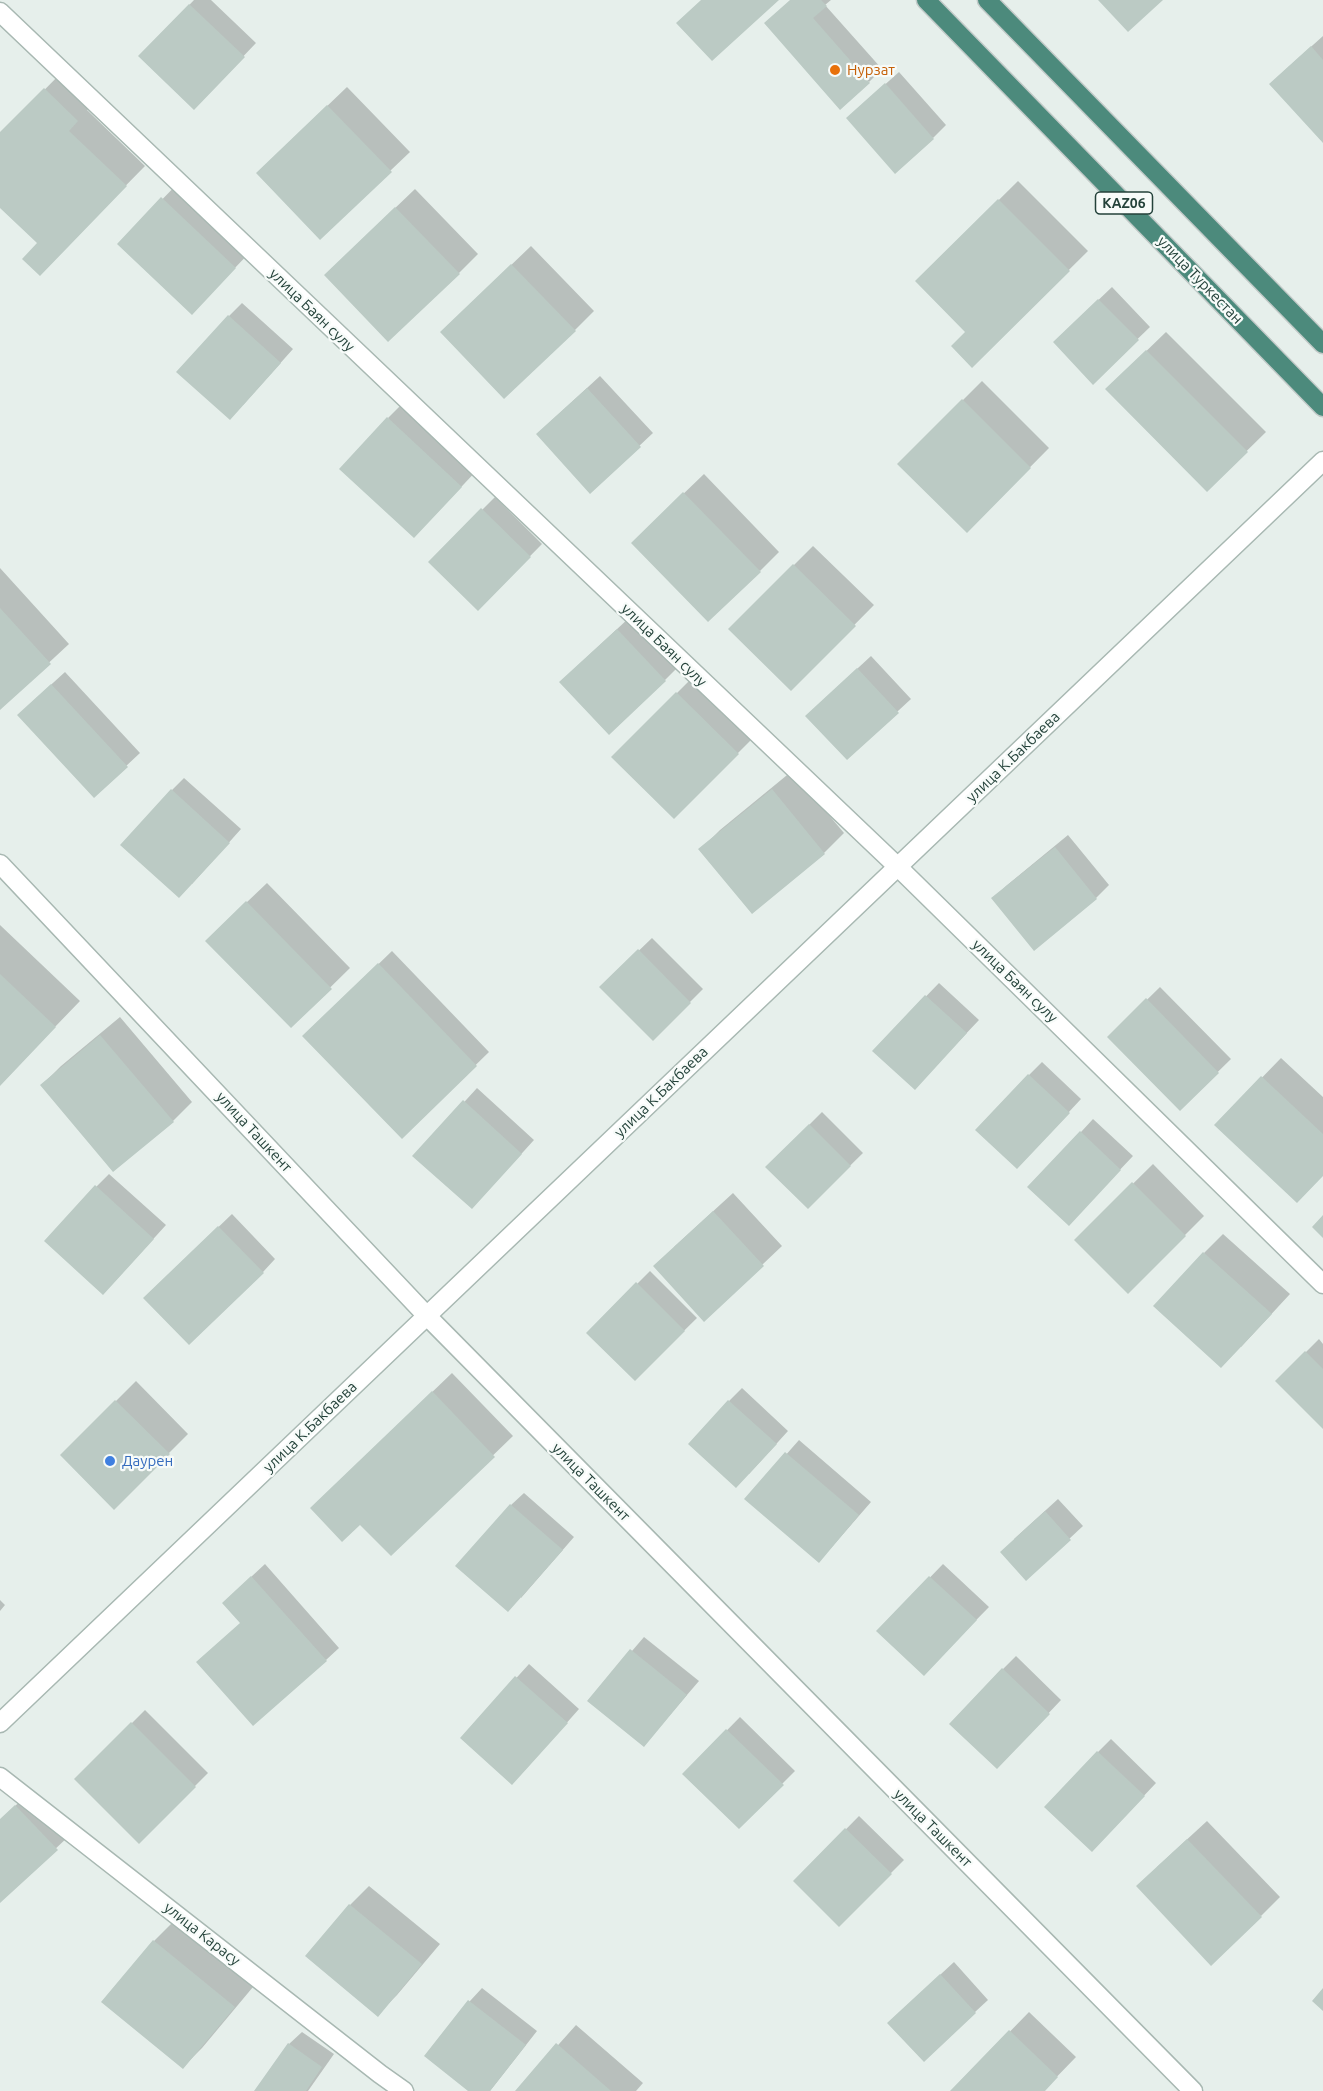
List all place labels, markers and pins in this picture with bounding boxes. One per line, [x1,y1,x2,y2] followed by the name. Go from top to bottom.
[847,61,895,79] place label: Нурзат
[828,63,842,77] marker: Нурзат
[122,1452,173,1470] place label: Даурен
[103,1454,117,1468] marker: Даурен

